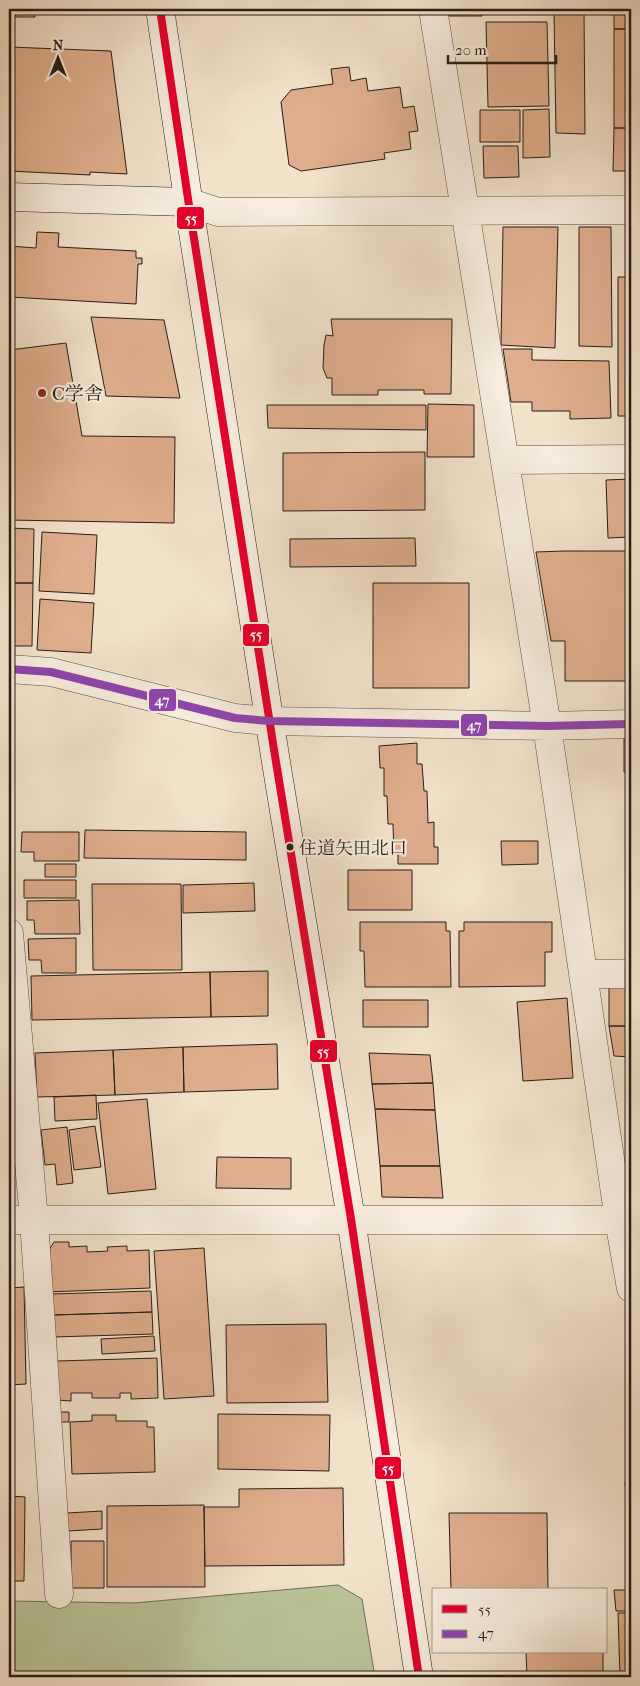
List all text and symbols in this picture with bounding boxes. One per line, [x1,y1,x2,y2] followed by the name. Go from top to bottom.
[32,32,82,82] north arrow
[448,32,555,64] scale bar
[53,37,64,54] text: N
[455,41,487,59] text: 20 m
[176,206,205,230] line badge: 55
[185,210,197,227] text: 55
[52,383,103,405] place label: C学舎
[36,387,48,399] marker: C学舎
[242,623,270,647] line badge: 55
[250,626,262,643] text: 55
[148,688,177,712] line badge: 47
[154,692,170,709] text: 47
[460,713,488,737] line badge: 47
[466,717,482,734] text: 47
[299,838,407,859] place label: 住道矢田北口
[285,842,295,852] marker: 住道矢田北口
[309,1039,338,1063] line badge: 55
[317,1043,329,1060] text: 55
[374,1456,402,1480] line badge: 55
[382,1460,394,1477] text: 55
[432,1588,608,1654] legend
[478,1600,491,1618] text: 55
[478,1624,494,1642] text: 47

